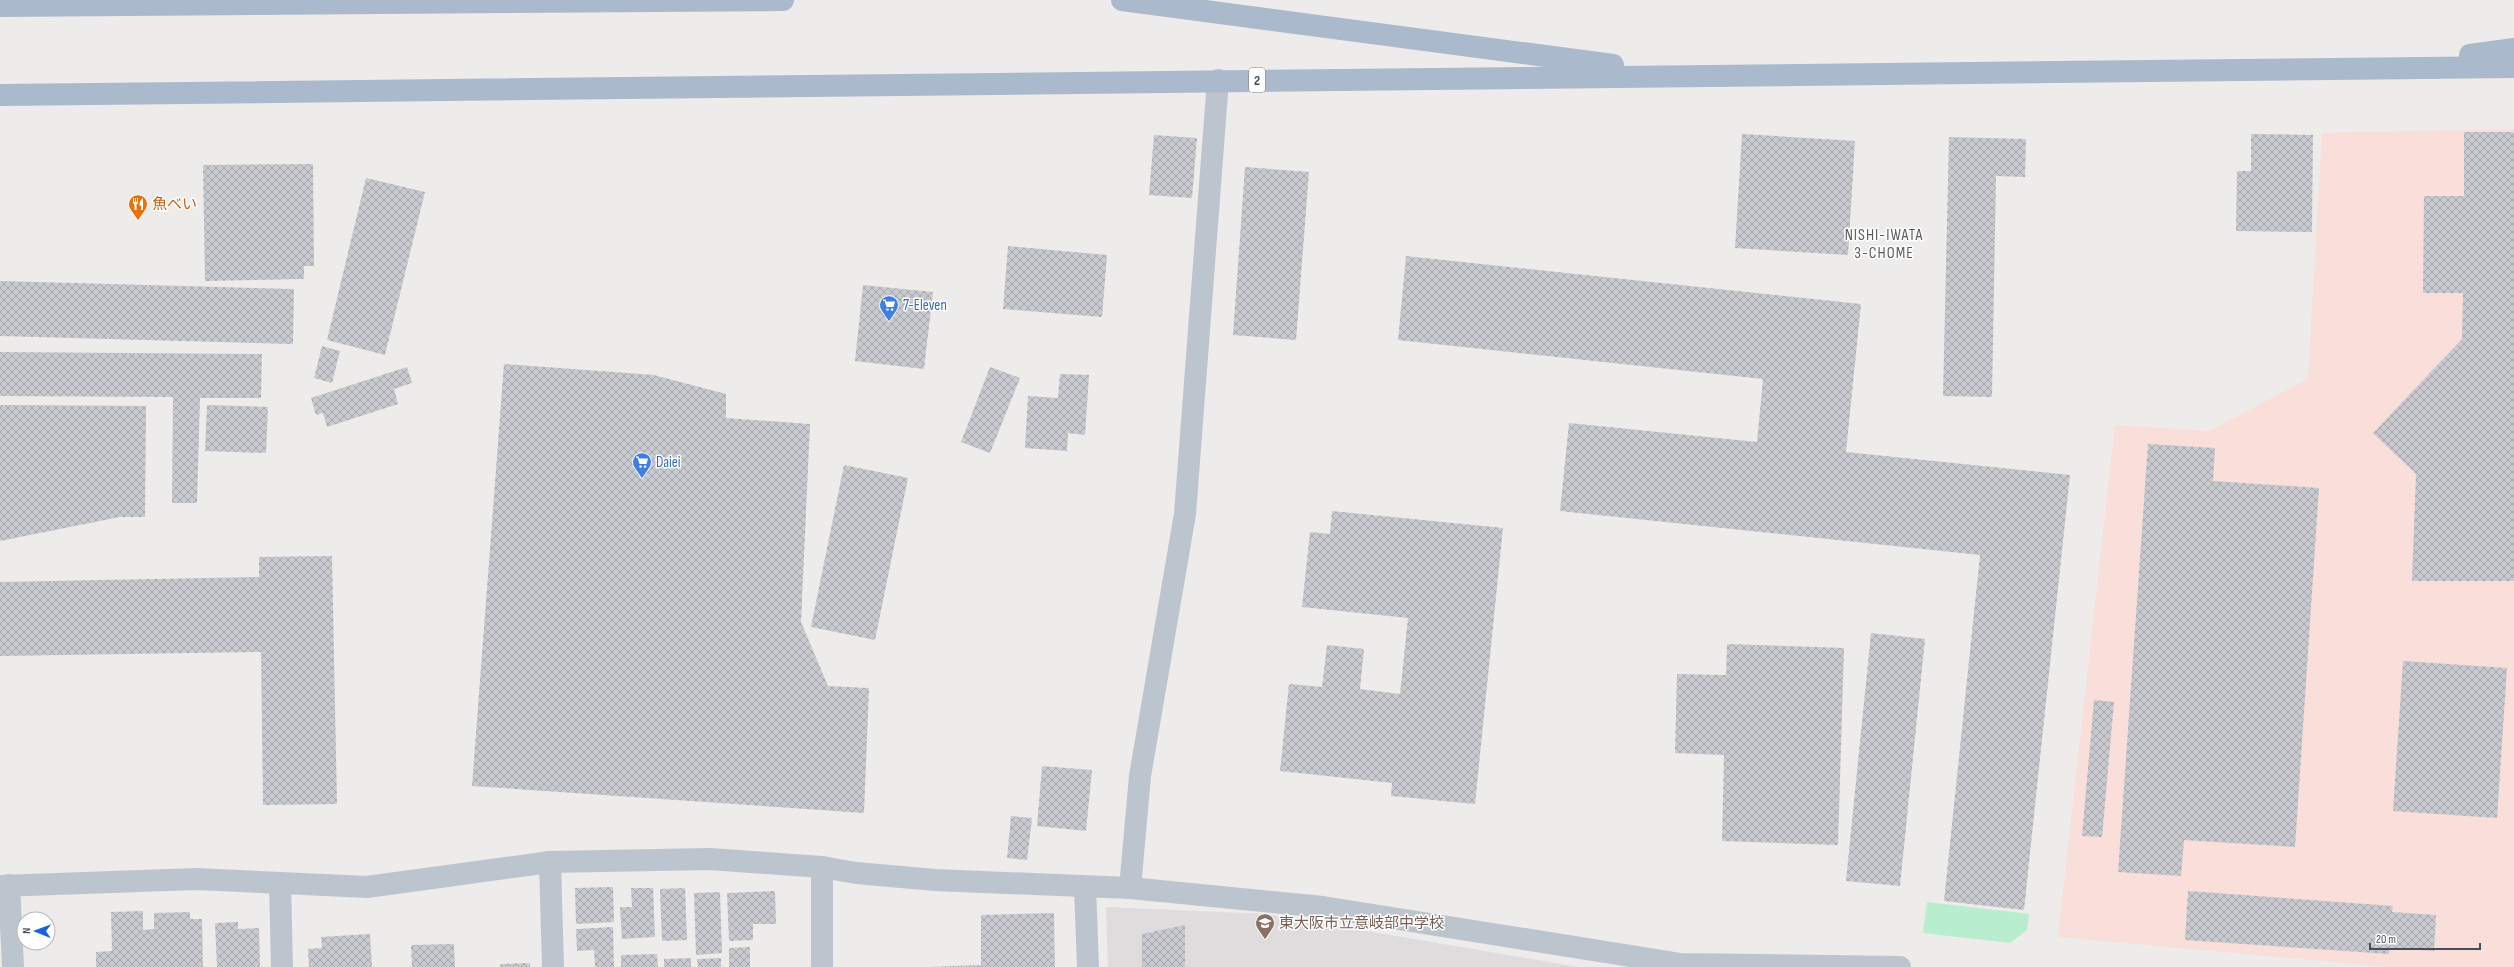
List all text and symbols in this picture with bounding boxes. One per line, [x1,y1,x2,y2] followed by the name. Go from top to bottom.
[1249,68,1265,92] road number: 2
[127,193,149,221] restaurant icon: 魚べい
[152,195,197,214] place label: 魚べい
[1845,226,1923,263] district label: NISHI-IWATA 3-CHOME
[878,294,900,322] supermarket icon: 7-Eleven
[903,296,947,315] place label: 7-Eleven
[631,451,653,479] supermarket icon: Daiei
[656,453,681,472] place label: Daiei
[16,911,56,951] north arrow
[1254,912,1276,940] school or university icon: 東大阪市立意岐部中学校
[1279,914,1444,933] place label: 東大阪市立意岐部中学校
[2370,925,2480,951] scale bar
[20,928,33,934] text: N
[2376,932,2396,947] text: 20 m

